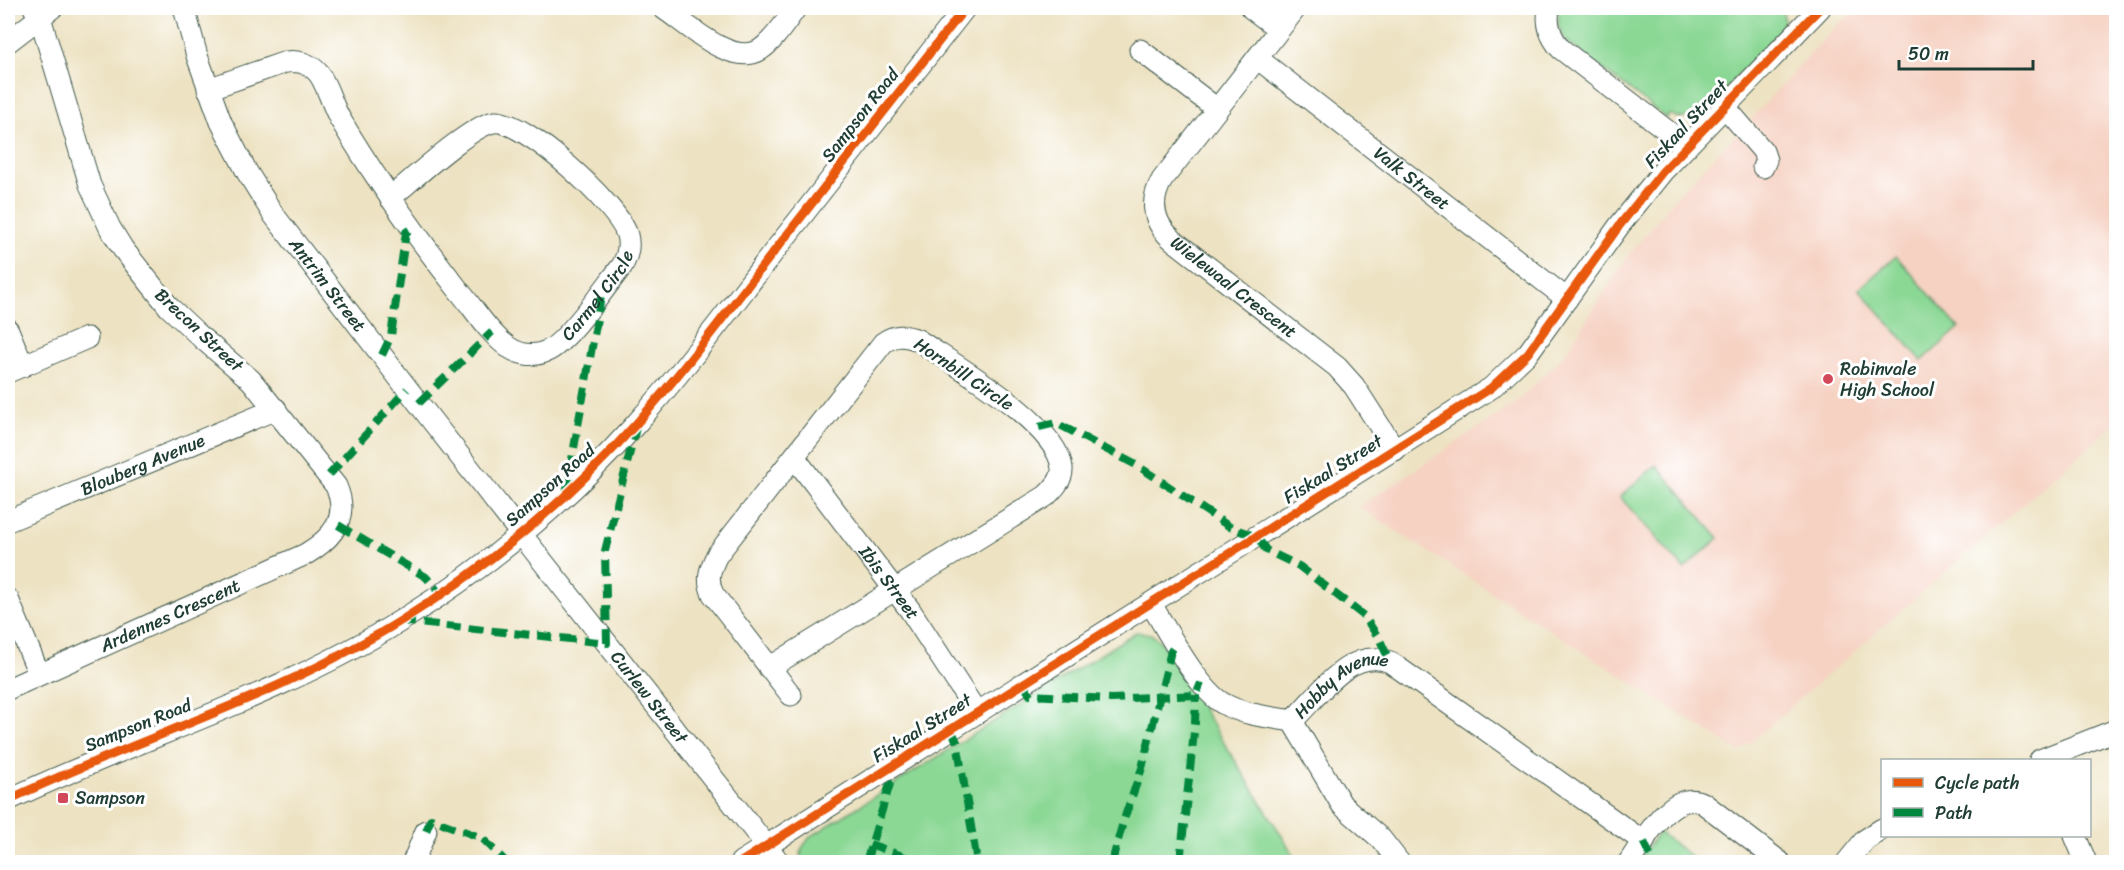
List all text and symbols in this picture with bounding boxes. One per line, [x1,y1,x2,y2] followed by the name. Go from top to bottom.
[1899,33,2032,71] scale bar
[1908,38,1949,70] text: 50 m
[813,59,908,169] street label: Sampson Road
[1636,71,1737,176] street label: Fiskaal Street
[1366,138,1457,219] street label: Valk Street
[1163,227,1304,347] street label: Wielewaal Crescent
[280,230,375,339] street label: Antrim Street
[553,247,643,349] street label: Carmel Circle
[147,280,252,381] street label: Brecon Street
[907,328,1021,420] street label: Hornbill Circle
[1840,353,1935,406] place label: Robinvale High School
[1821,372,1835,386] marker: Robinvale High School
[75,424,210,505] street label: Blouberg Avenue
[1277,425,1390,512] street label: Fiskaal Street
[497,434,604,535] street label: Sampson Road
[850,537,928,626] street label: Ibis Street
[94,570,246,662] street label: Ardennes Crescent
[602,643,697,751] street label: Curlew Street
[1286,643,1393,727] street label: Hobby Avenue
[866,684,979,771] street label: Fiskaal Street
[80,688,198,761] street label: Sampson Road
[1881,759,2091,837] legend
[1935,767,2019,799] text: Cycle path
[75,782,145,814] place label: Sampson
[56,791,70,805] marker: Sampson
[1935,797,1972,829] text: Path

